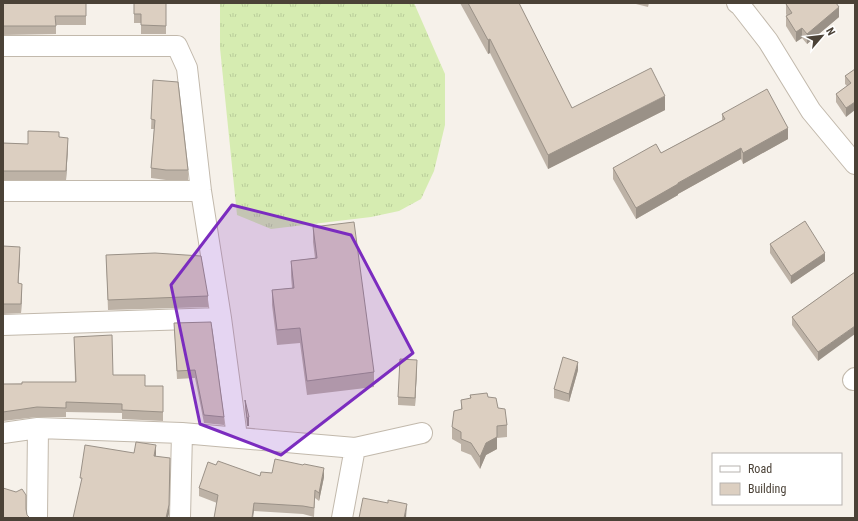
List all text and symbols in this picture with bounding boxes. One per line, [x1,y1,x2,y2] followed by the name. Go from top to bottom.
[802,16,842,56] north arrow
[823,26,838,38] text: N
[712,453,842,505] legend
[748,462,772,476] text: Road
[748,482,786,496] text: Building

